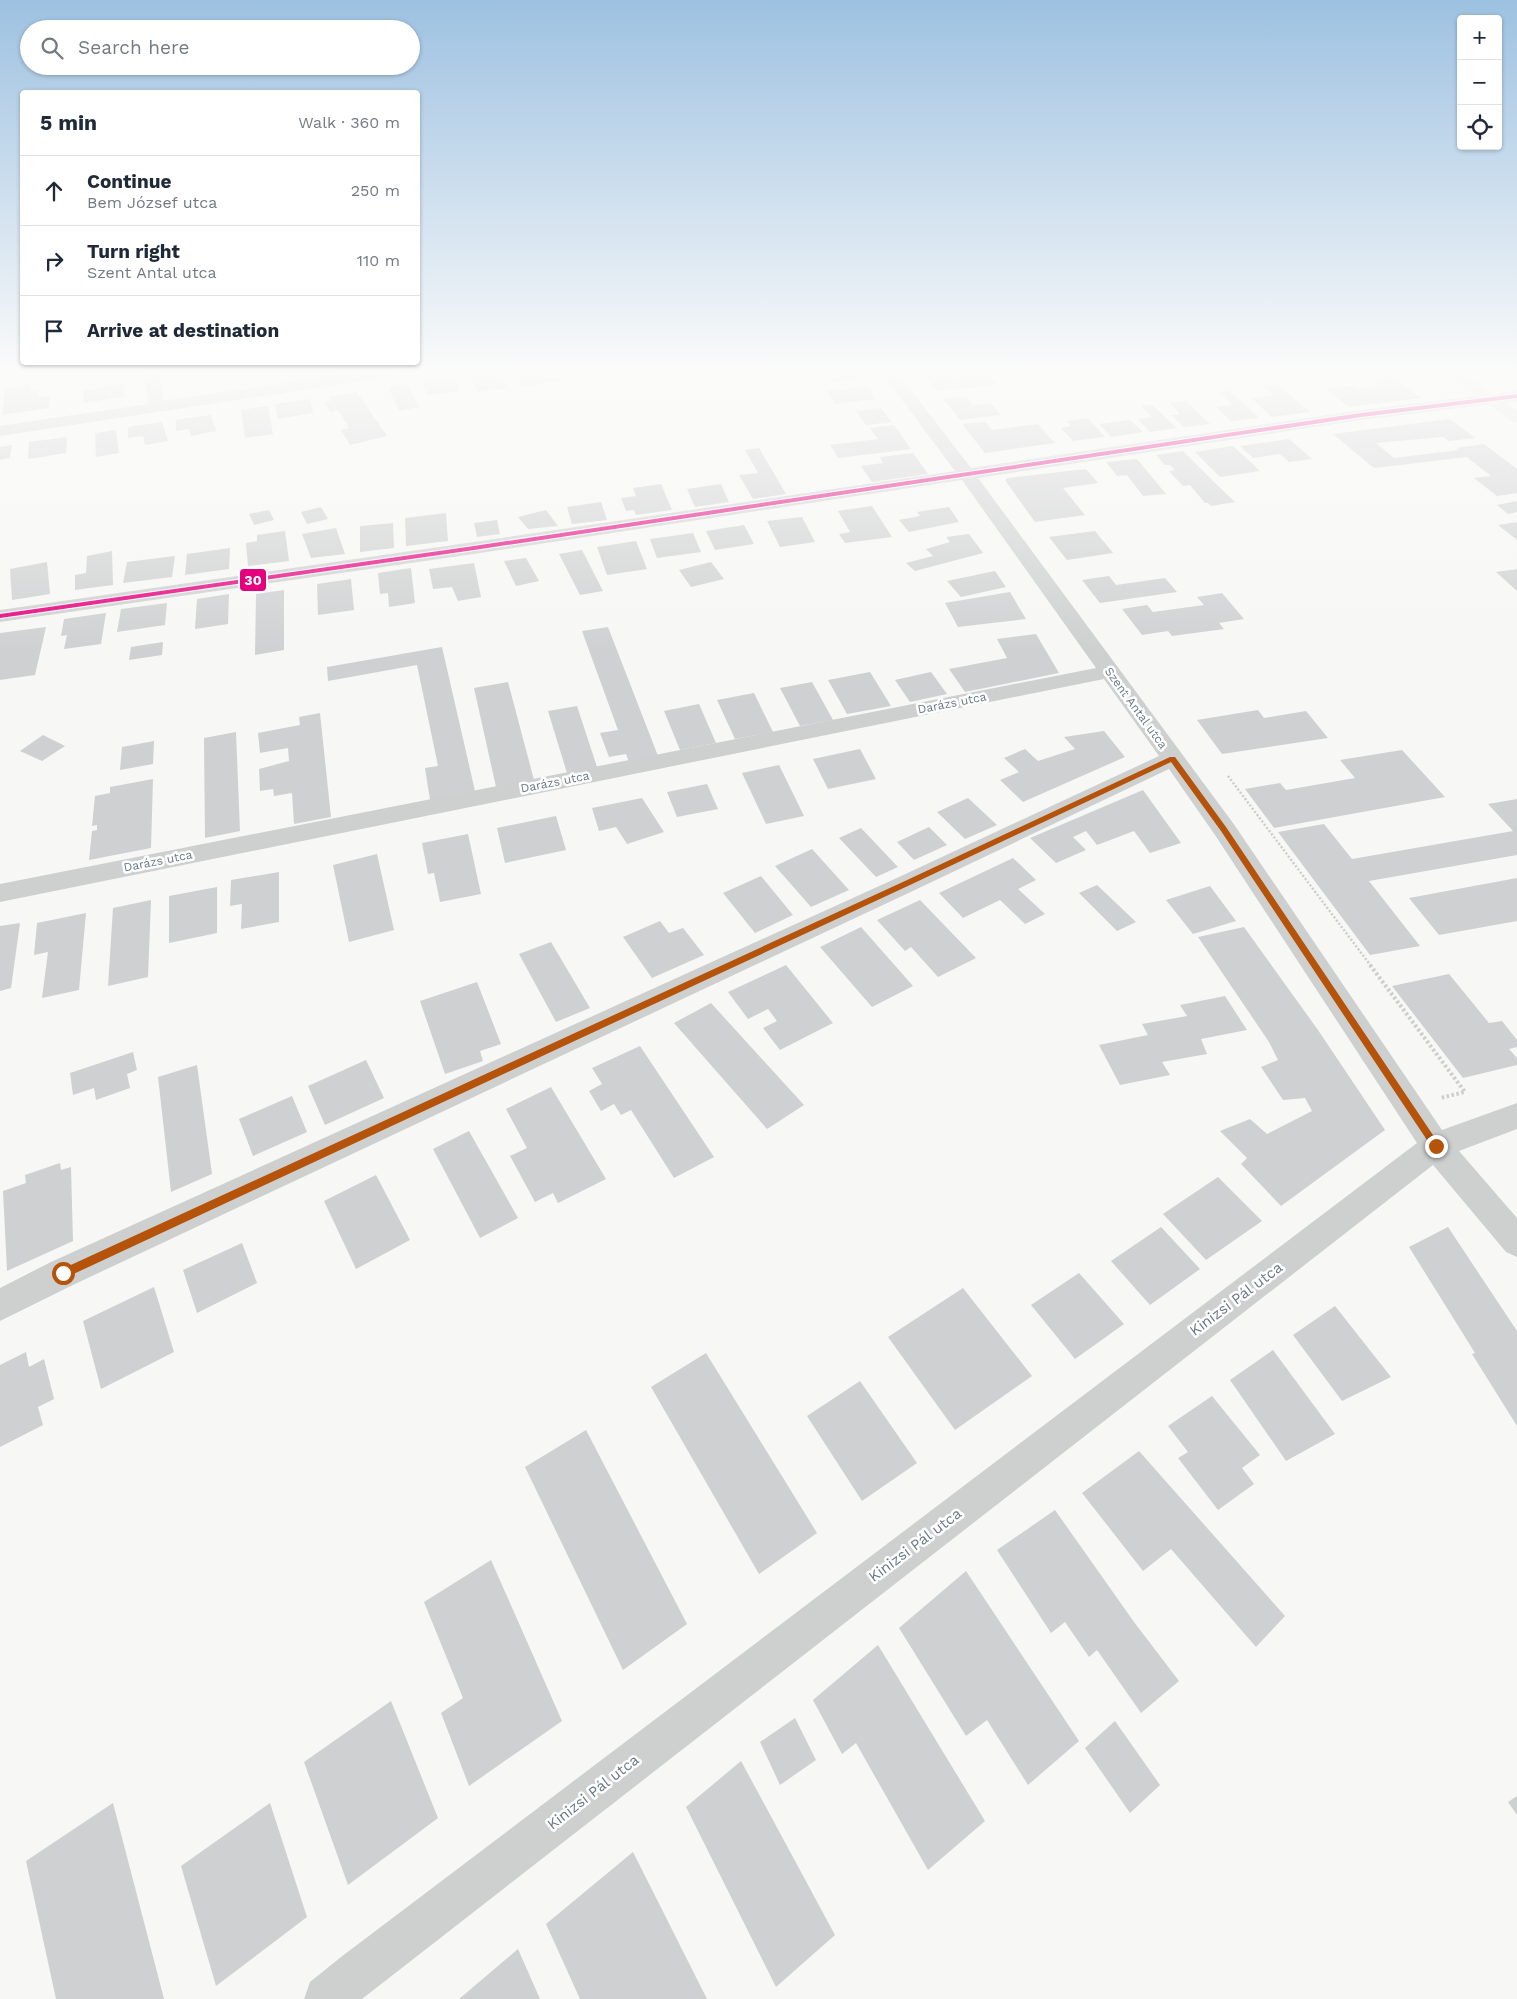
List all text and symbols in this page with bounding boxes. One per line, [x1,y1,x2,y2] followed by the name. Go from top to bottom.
[1457,15,1502,150] map controls
[1457,15,1502,60] button: +
[20,20,420,75] search box
[38,34,66,62] icon: search
[78,36,189,59] text: Search here
[1457,60,1502,105] button: −
[1457,105,1502,150] button: locate
[40,110,97,135] text: 5 min
[298,113,400,132] text: Walk · 360 m
[87,170,171,193] text: Continue
[40,177,68,205] icon: ahead
[351,181,400,200] text: 250 m
[87,193,217,212] text: Bem József utca
[87,240,180,263] text: Turn right
[40,247,68,275] icon: right
[357,251,400,270] text: 110 m
[87,263,217,282] text: Szent Antal utca
[40,317,68,345] icon: arrive
[87,319,279,342] text: Arrive at destination
[239,568,267,592] line badge: 30
[244,572,262,588] text: 30
[1102,665,1170,752] street label: Szent Antal utca
[916,689,988,717] street label: Darázs utca
[519,768,591,796] street label: Darázs utca
[122,847,194,875] street label: Darázs utca
[1425,1135,1448,1158] route end
[1186,1258,1286,1340] street label: Kinizsi Pál utca
[52,1262,75,1285] route start
[865,1504,965,1586] street label: Kinizsi Pál utca
[544,1750,643,1833] street label: Kinizsi Pál utca

